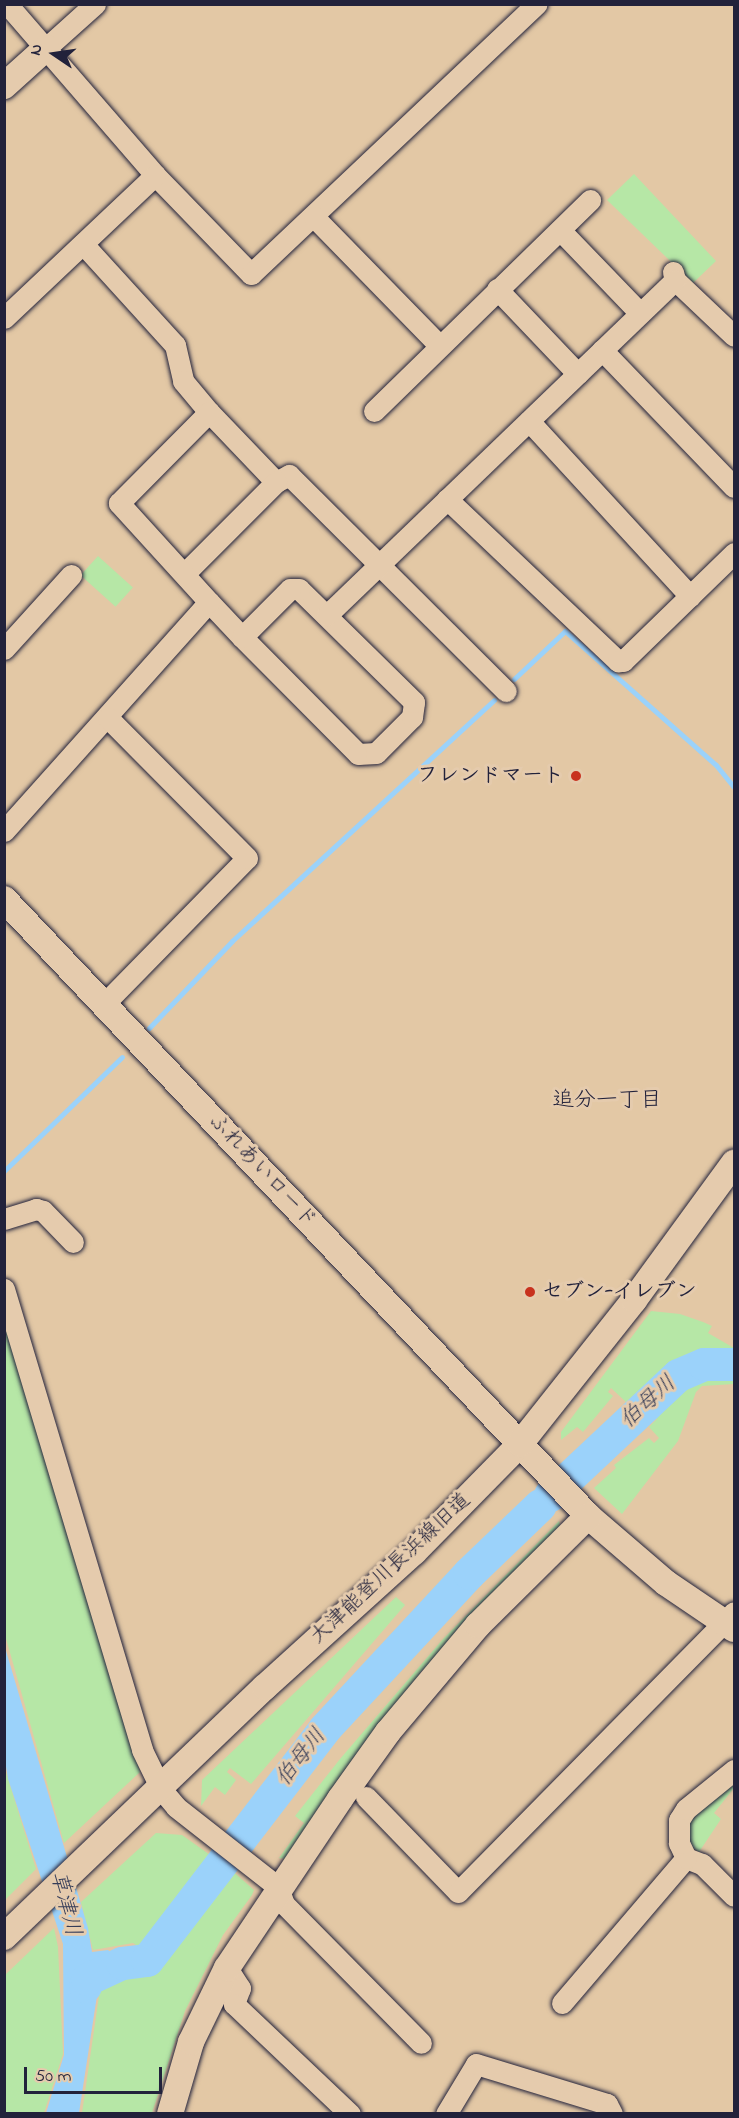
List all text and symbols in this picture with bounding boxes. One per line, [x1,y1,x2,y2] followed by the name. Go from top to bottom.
[24,24,84,84] north arrow
[24,42,49,58] text: N
[417,763,564,789] place label: フレンドマート
[569,769,583,783] marker: フレンドマート
[552,1089,662,1115] district label: 追分一丁目
[203,1109,321,1233] street label: ふれあいロード
[542,1279,697,1305] place label: セブン-イレブン
[523,1285,537,1299] marker: セブン-イレブン
[616,1371,682,1435] water label: 伯母川
[306,1488,476,1650] street label: 大津能登川長浜線旧道
[271,1724,333,1792] water label: 伯母川
[43,1869,85,1939] water label: 草津川
[27,2055,165,2093] scale bar
[35,2064,72,2090] text: 50 m

